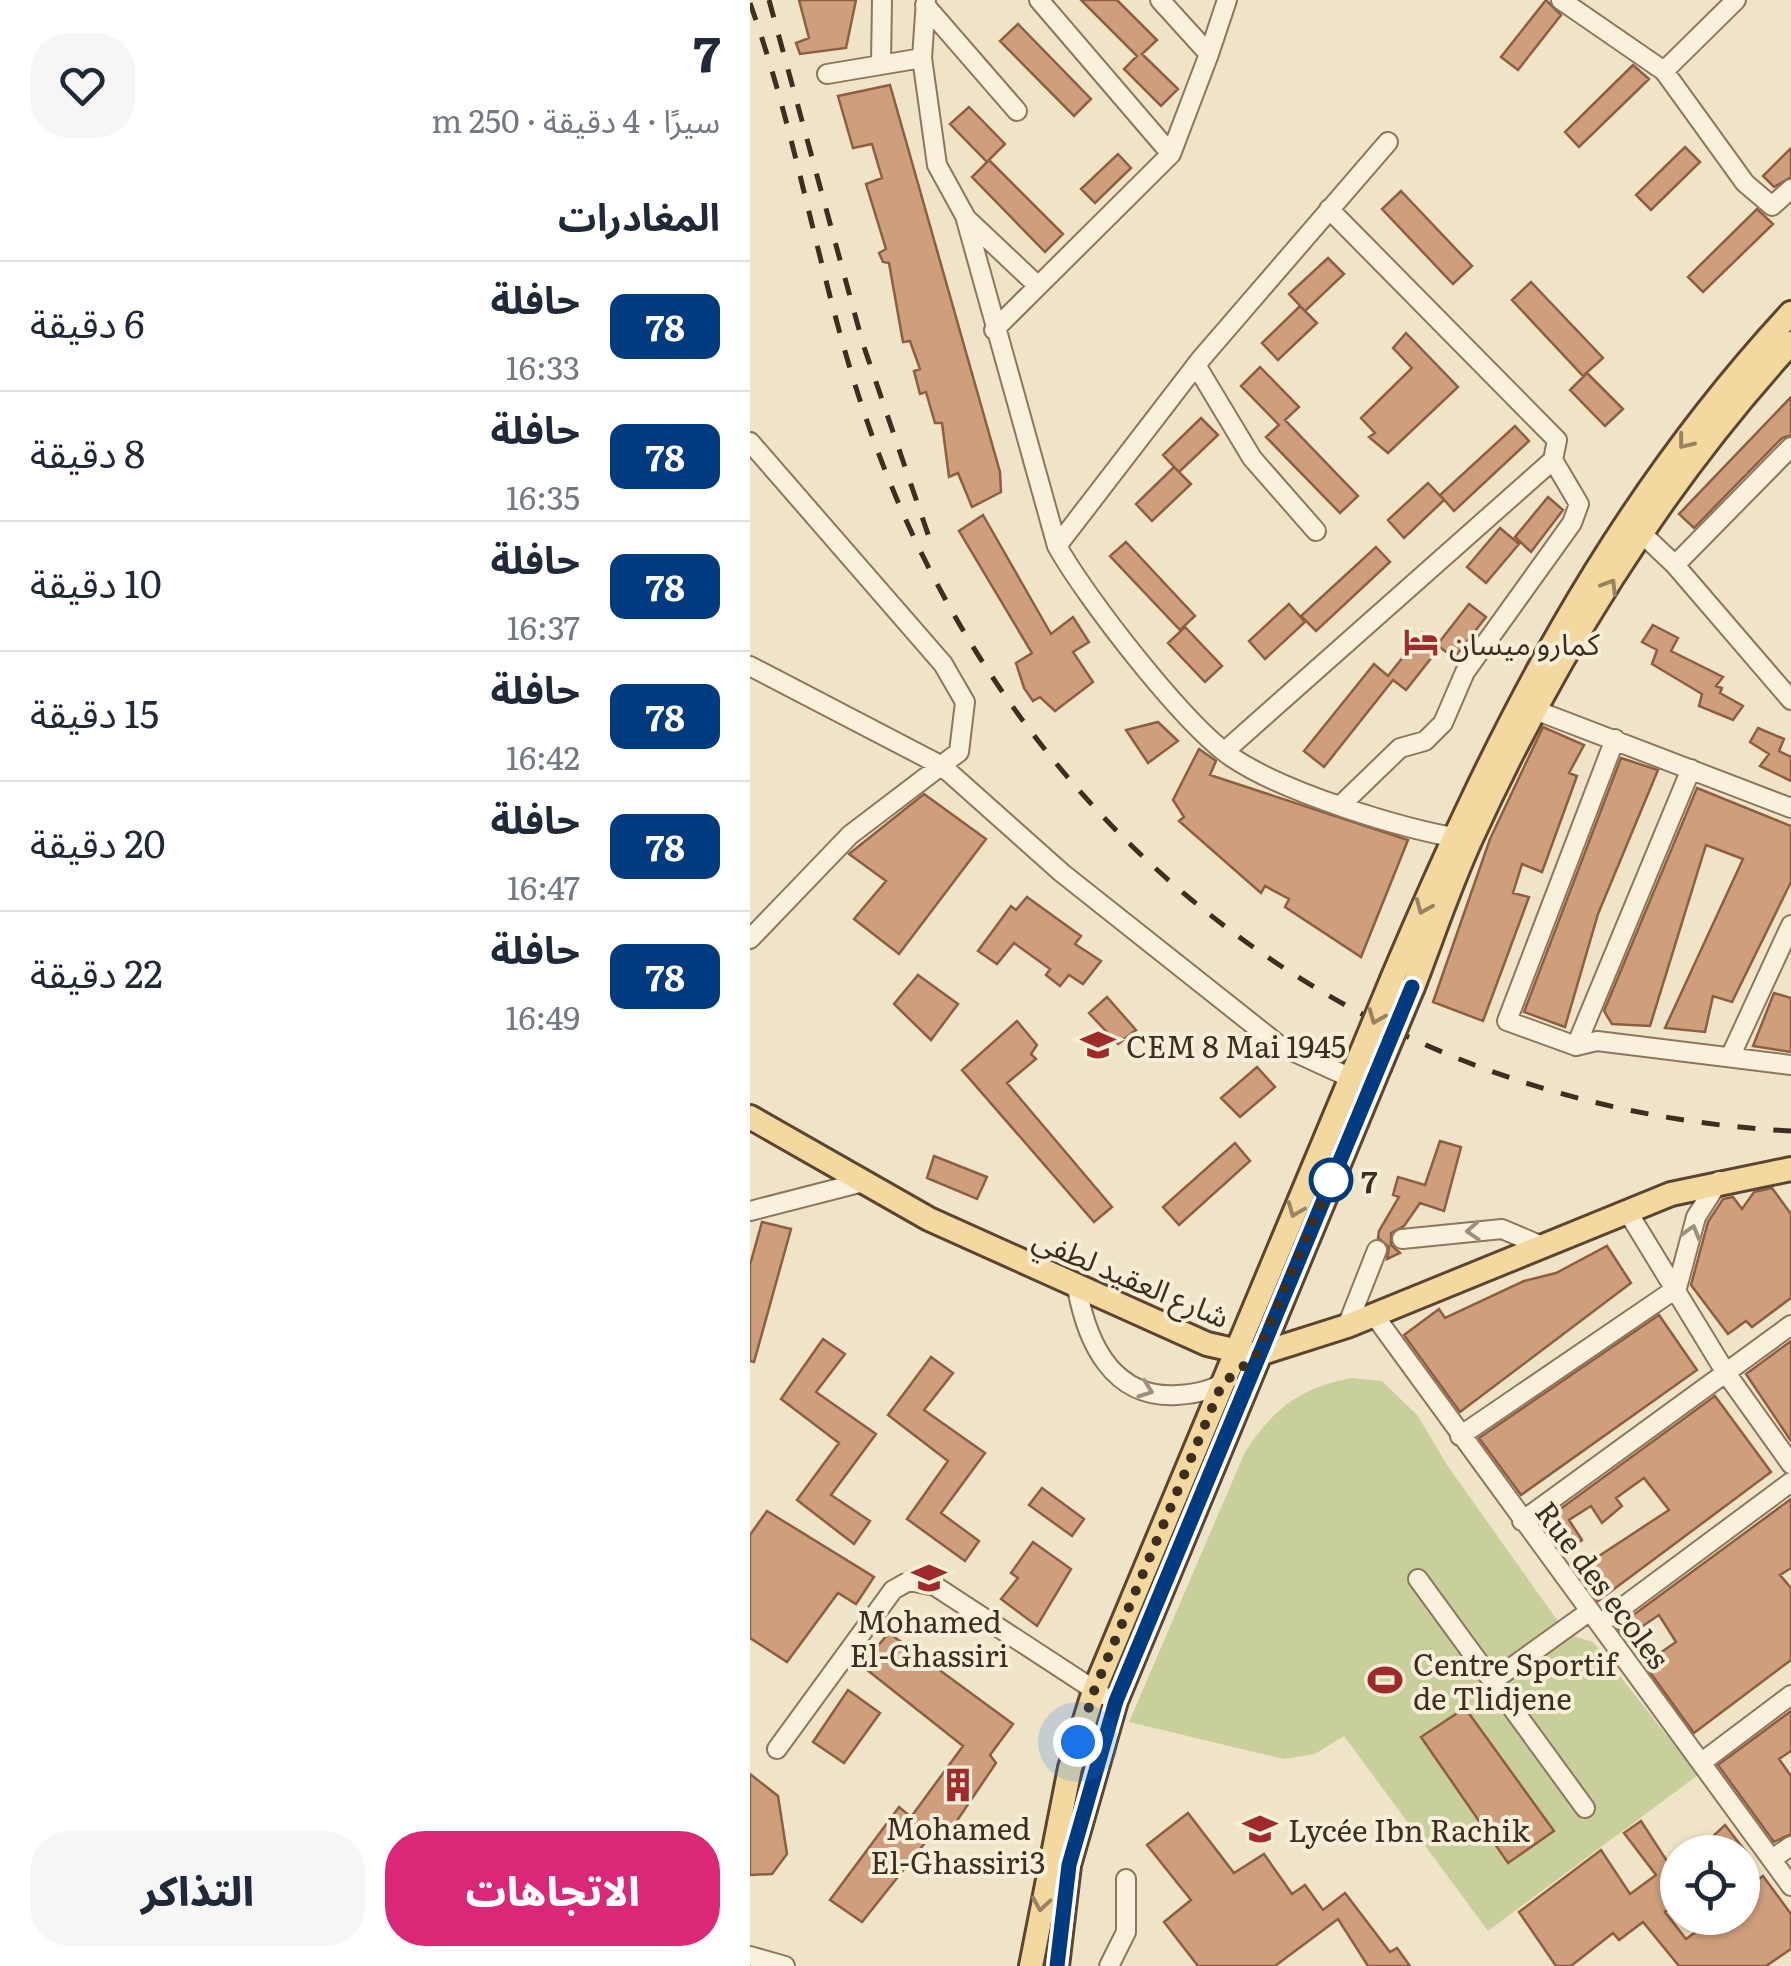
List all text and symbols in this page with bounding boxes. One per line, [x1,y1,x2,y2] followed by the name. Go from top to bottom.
[693,16,720,87] text: 7
[30,33,135,138] button: heart
[431,95,720,143] text: سيرًا · 4 دقيقة · 250 m
[558,186,720,243] text: المغادرات
[491,269,580,326] text: حافلة
[30,293,145,350] text: 6 دقيقة
[645,300,685,352] text: 78
[506,342,580,390] text: 16:33
[491,399,580,456] text: حافلة
[30,423,145,480] text: 8 دقيقة
[645,430,685,482] text: 78
[1679,431,1697,449] one-way arrow
[506,472,580,520] text: 16:35
[491,529,580,586] text: حافلة
[30,553,162,610] text: 10 دقيقة
[645,560,685,612] text: 78
[1597,579,1616,597] one-way arrow
[507,602,580,650] text: 16:37
[1449,620,1600,664] place label: كمارو ميسان
[1402,623,1440,661] hotel icon: كمارو ميسان
[491,659,580,716] text: حافلة
[30,683,159,740] text: 15 دقيقة
[645,690,685,742] text: 78
[506,732,580,780] text: 16:42
[491,789,580,846] text: حافلة
[30,813,165,870] text: 20 دقيقة
[645,820,685,872] text: 78
[507,862,580,910] text: 16:47
[1415,896,1435,914] one-way arrow
[491,919,580,976] text: حافلة
[30,943,163,1000] text: 22 دقيقة
[645,950,685,1002] text: 78
[505,992,580,1040] text: 16:49
[1368,1008,1388,1025] one-way arrow
[1126,1023,1346,1067] place label: CEM 8 Mai 1945
[1079,1026,1117,1064] school or university icon: CEM 8 Mai 1945
[1361,1158,1378,1202] place label: 7
[1310,1159,1352,1201] marker: 7
[1286,1200,1306,1218] one-way arrow
[1026,1215,1237,1341] street label: شارع العقيد لطفي
[1465,1219,1481,1241] one-way arrow
[1680,1224,1701,1241] one-way arrow
[1137,1378,1154,1399] one-way arrow
[1526,1491,1682,1677] street label: Rue des ecoles
[910,1559,948,1597] school or university icon: Mohamed El-Ghassiri
[849,1598,1009,1676] place label: Mohamed El-Ghassiri
[1413,1641,1619,1719] place label: Centre Sportif de Tlidjene
[1366,1661,1404,1699] sports icon: Centre Sportif de Tlidjene
[1053,1717,1103,1767] your location
[939,1766,977,1804] building icon: Mohamed El-Ghassiri3
[870,1805,1046,1883] place label: Mohamed El-Ghassiri3
[1288,1807,1531,1851] place label: Lycée Ibn Rachik
[1241,1810,1279,1848] school or university icon: Lycée Ibn Rachik
[30,1831,365,1946] button: التذاكر
[385,1831,720,1946] button: الاتجاهات
[1660,1835,1760,1935] map controls
[1660,1835,1760,1935] button: locate
[1031,1896,1052,1913] one-way arrow

